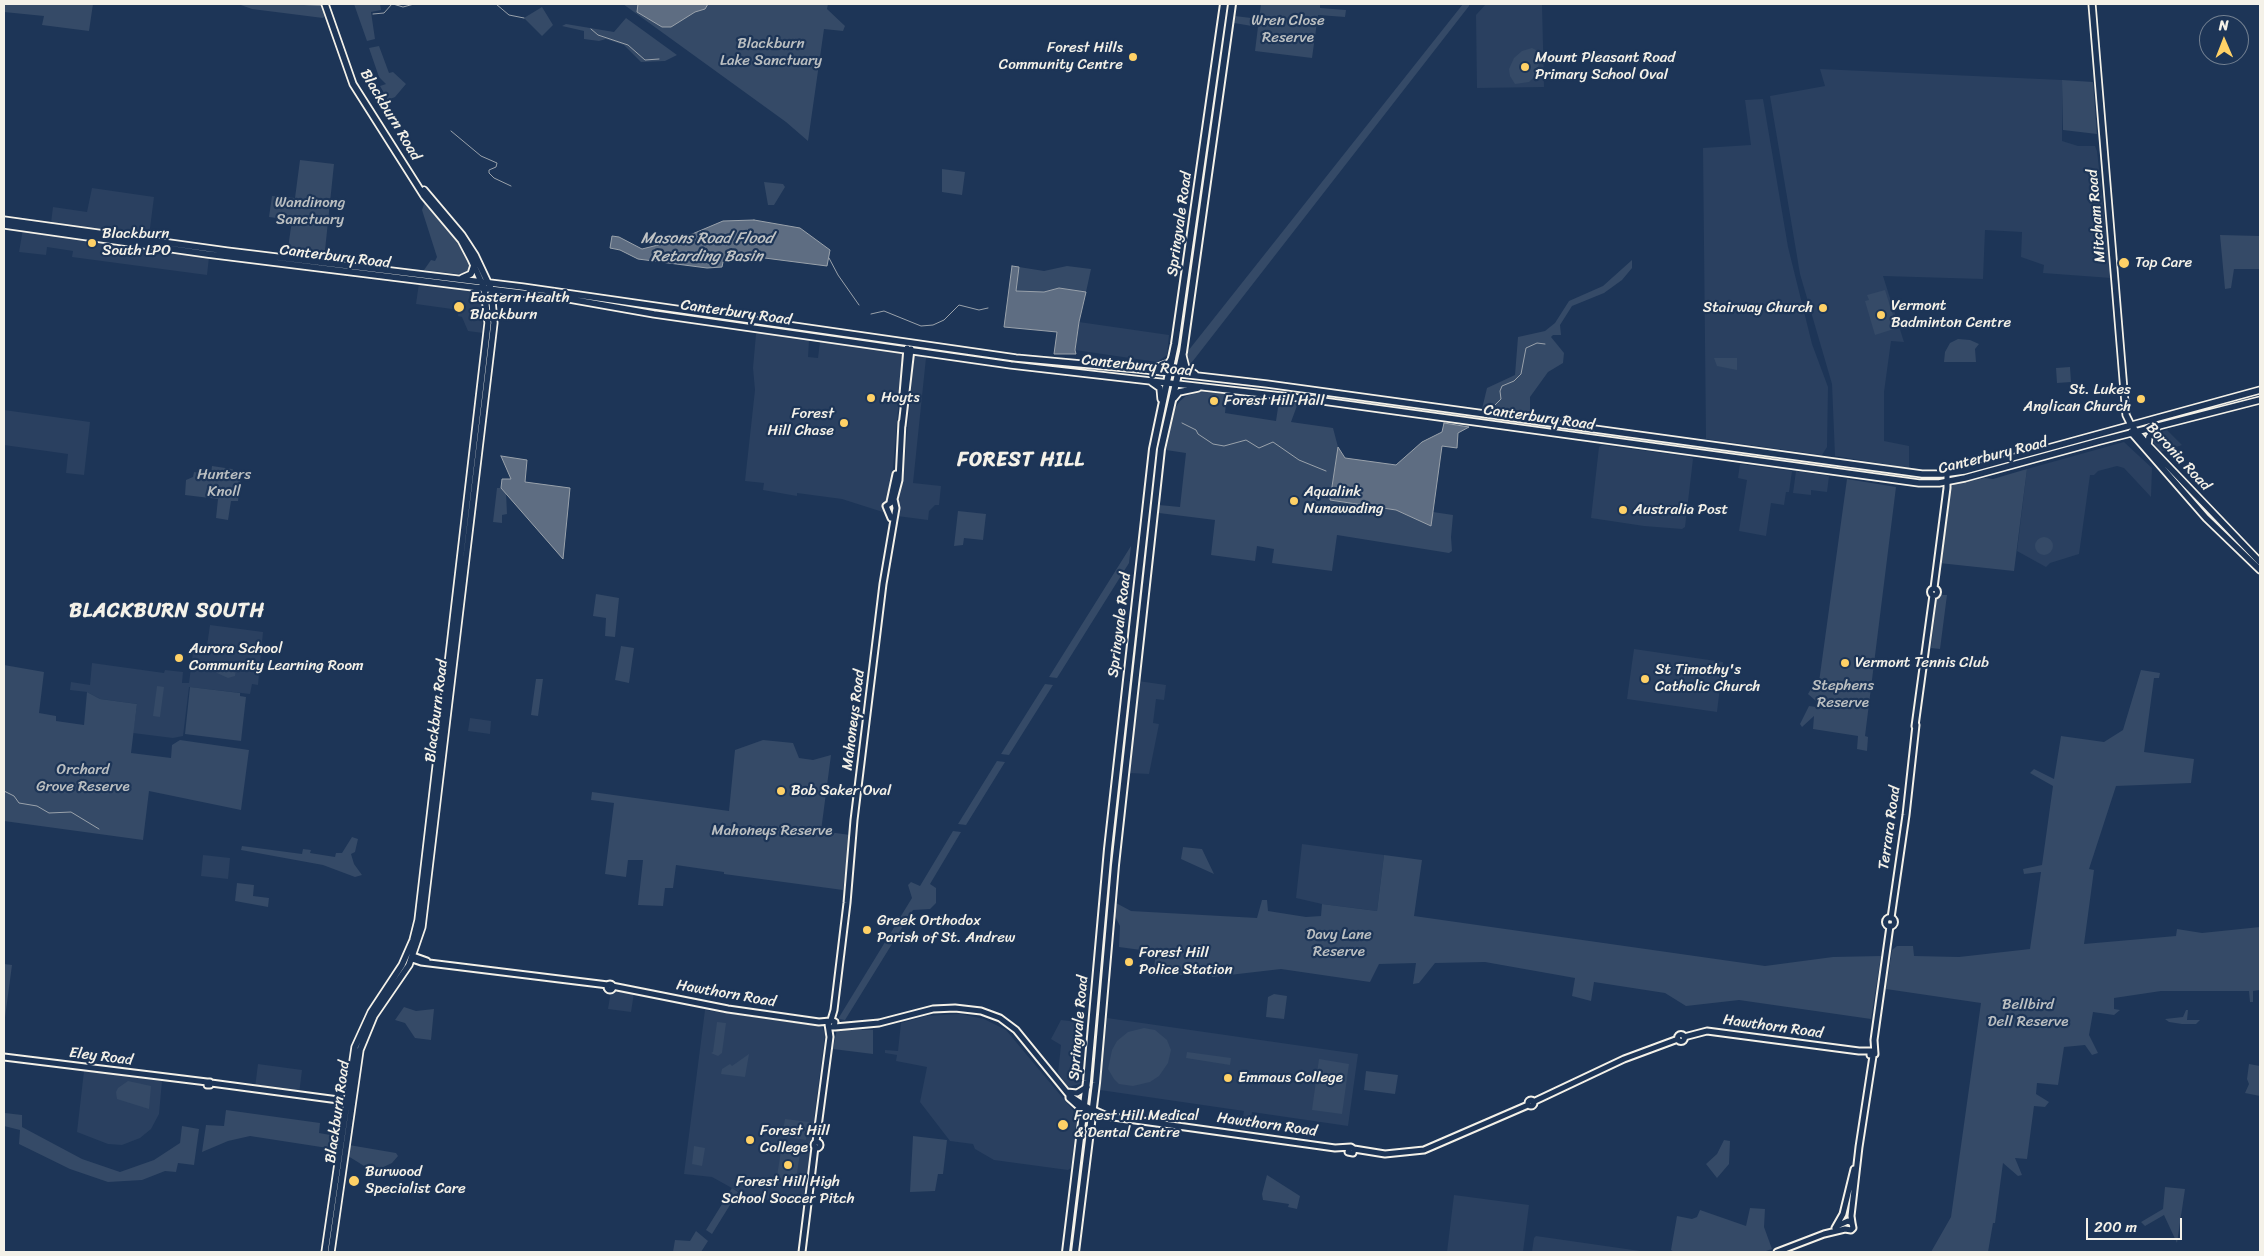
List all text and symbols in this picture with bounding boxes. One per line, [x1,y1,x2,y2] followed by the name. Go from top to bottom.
[1251,12,1325,47] park label: Wren Close Reserve
[2219,13,2229,38] text: N
[2199,15,2249,65] north arrow
[720,35,822,70] park label: Blackburn Lake Sanctuary
[999,39,1123,74] place label: Forest Hills Community Centre
[1535,49,1675,84] place label: Mount Pleasant Road Primary School Oval
[1127,51,1139,63] marker: Forest Hills Community Centre
[1519,61,1531,73] marker: Mount Pleasant Road Primary School Oval
[356,66,424,164] street label: Blackburn Road
[2084,169,2110,263] street label: Mitcham Road
[1164,171,1196,277] street label: Springvale Road
[275,194,345,229] park label: Wandinong Sanctuary
[102,225,171,260] place label: Blackburn South LPO
[641,229,773,267] water label: Masons Road Flood Retarding Basin
[86,237,98,249] marker: Blackburn South LPO
[279,241,391,273] street label: Canterbury Road
[2135,254,2192,272] place label: Top Care
[2117,256,2131,270] marker: Top Care
[470,289,570,324] place label: Eastern Health Blackburn
[680,296,792,330] street label: Canterbury Road
[1891,297,2011,332] place label: Vermont Badminton Centre
[1703,299,1813,317] place label: Stairway Church
[452,300,466,314] marker: Eastern Health Blackburn
[1817,302,1829,314] marker: Stairway Church
[1875,309,1887,321] marker: Vermont Badminton Centre
[1081,351,1193,381] street label: Canterbury Road
[2023,381,2131,416] place label: St. Lukes Anglican Church
[881,389,920,407] place label: Hoyts
[865,392,877,404] marker: Hoyts
[1224,392,1324,410] place label: Forest Hill Hall
[2135,393,2147,405] marker: St. Lukes Anglican Church
[1208,395,1220,407] marker: Forest Hill Hall
[1483,401,1595,435] street label: Canterbury Road
[767,405,834,440] place label: Forest Hill Chase
[838,417,850,429] marker: Forest Hill Chase
[2142,419,2214,495] street label: Boronia Road
[1937,434,2049,478] street label: Canterbury Road
[957,449,1085,473] district label: FOREST HILL
[197,466,251,501] park label: Hunters Knoll
[1304,483,1384,518] place label: Aqualink Nunawading
[1288,495,1300,507] marker: Aqualink Nunawading
[1633,501,1728,519] place label: Australia Post
[1617,504,1629,516] marker: Australia Post
[1105,572,1135,678] street label: Springvale Road
[68,600,266,624] district label: BLACKBURN SOUTH
[189,640,364,675] place label: Aurora School Community Learning Room
[173,652,185,664] marker: Aurora School Community Learning Room
[1855,654,1989,672] place label: Vermont Tennis Club
[1839,657,1851,669] marker: Vermont Tennis Club
[422,659,452,763] street label: Blackburn Road
[1655,661,1760,696] place label: St Timothy's Catholic Church
[839,669,869,771] street label: Mahoneys Road
[1639,673,1651,685] marker: St Timothy's Catholic Church
[1812,677,1874,712] park label: Stephens Reserve
[36,761,130,796] park label: Orchard Grove Reserve
[791,782,891,800] place label: Bob Saker Oval
[775,785,787,797] marker: Bob Saker Oval
[1875,785,1905,871] street label: Terrara Road
[712,822,832,840] park label: Mahoneys Reserve
[877,912,1015,947] place label: Greek Orthodox Parish of St. Andrew
[861,924,873,936] marker: Greek Orthodox Parish of St. Andrew
[1306,926,1372,961] park label: Davy Lane Reserve
[1139,944,1233,979] place label: Forest Hill Police Station
[1123,956,1135,968] marker: Forest Hill Police Station
[1065,975,1093,1081] street label: Springvale Road
[675,976,777,1012] street label: Hawthorn Road
[1988,996,2068,1031] park label: Bellbird Dell Reserve
[1722,1011,1824,1043] street label: Hawthorn Road
[68,1044,134,1070] street label: Eley Road
[322,1060,354,1164] street label: Blackburn Road
[1238,1069,1343,1087] place label: Emmaus College
[1222,1072,1234,1084] marker: Emmaus College
[1074,1107,1199,1142] place label: Forest Hill Medical & Dental Centre
[1216,1109,1318,1141] street label: Hawthorn Road
[1056,1118,1070,1132] marker: Forest Hill Medical & Dental Centre
[760,1122,830,1157] place label: Forest Hill College
[744,1134,756,1146] marker: Forest Hill College
[782,1159,794,1171] marker: Forest Hill High School Soccer Pitch
[365,1163,466,1198] place label: Burwood Specialist Care
[721,1173,855,1208] place label: Forest Hill High School Soccer Pitch
[347,1174,361,1188] marker: Burwood Specialist Care
[2089,1208,2185,1240] scale bar
[2094,1214,2137,1240] text: 200 m

